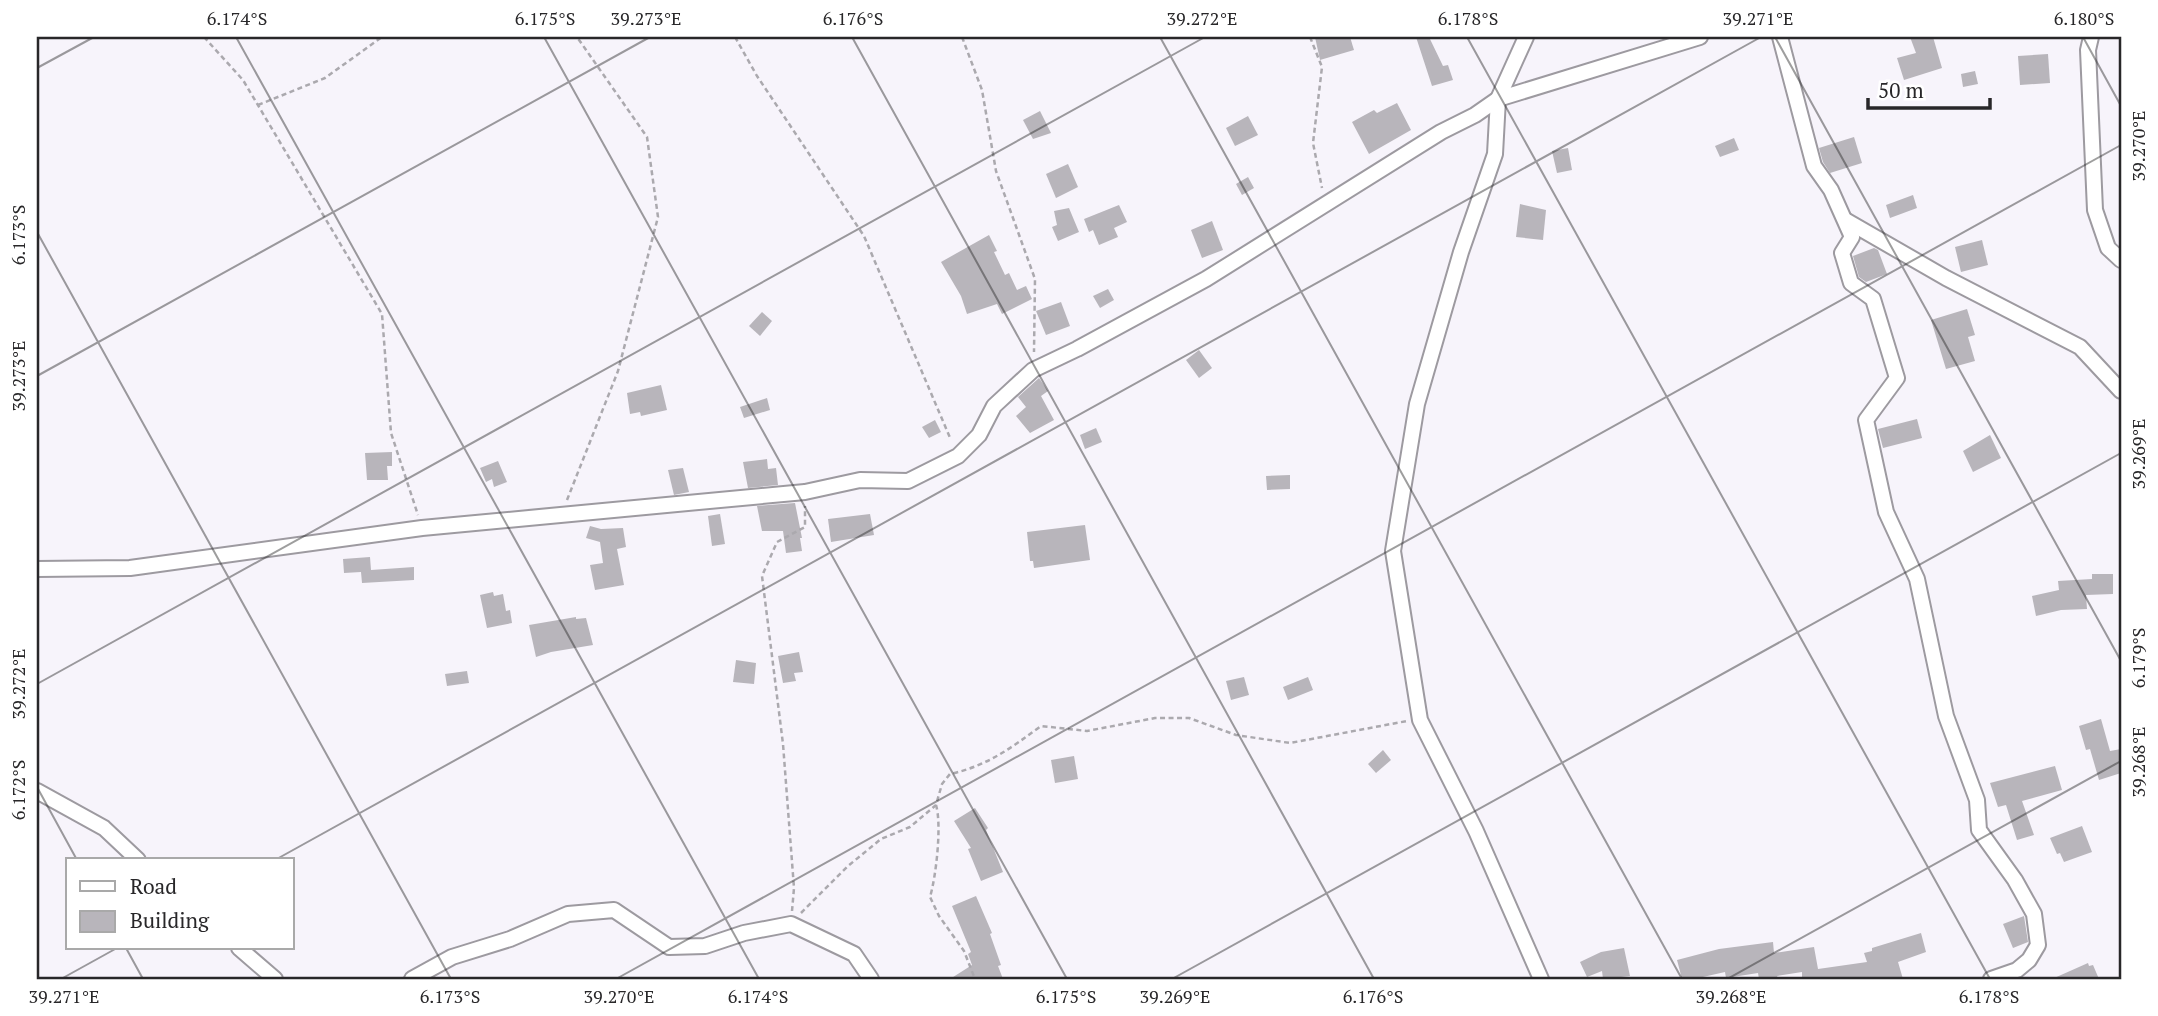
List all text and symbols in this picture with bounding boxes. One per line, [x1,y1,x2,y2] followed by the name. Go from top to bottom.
[207,6,267,30] text: 6.174°S
[515,6,575,30] text: 6.175°S
[610,6,682,30] text: 39.273°E
[823,6,883,30] text: 6.176°S
[1166,6,1238,30] text: 39.272°E
[1438,6,1498,30] text: 6.178°S
[1722,6,1794,30] text: 39.271°E
[2054,6,2114,30] text: 6.180°S
[1868,66,1990,110] scale bar
[1878,76,1924,104] text: 50 m
[2126,110,2150,182] text: 39.270°E
[6,205,30,265] text: 6.173°S
[6,340,30,412] text: 39.273°E
[2126,418,2150,490] text: 39.269°E
[2126,628,2150,688] text: 6.179°S
[6,648,30,720] text: 39.272°E
[2126,726,2150,798] text: 39.268°E
[6,760,30,820] text: 6.172°S
[66,858,294,950] legend
[130,872,177,900] text: Road
[130,906,210,934] text: Building
[28,984,100,1008] text: 39.271°E
[420,984,480,1008] text: 6.173°S
[583,984,655,1008] text: 39.270°E
[728,984,788,1008] text: 6.174°S
[1036,984,1096,1008] text: 6.175°S
[1139,984,1211,1008] text: 39.269°E
[1343,984,1403,1008] text: 6.176°S
[1695,984,1767,1008] text: 39.268°E
[1959,984,2019,1008] text: 6.178°S

